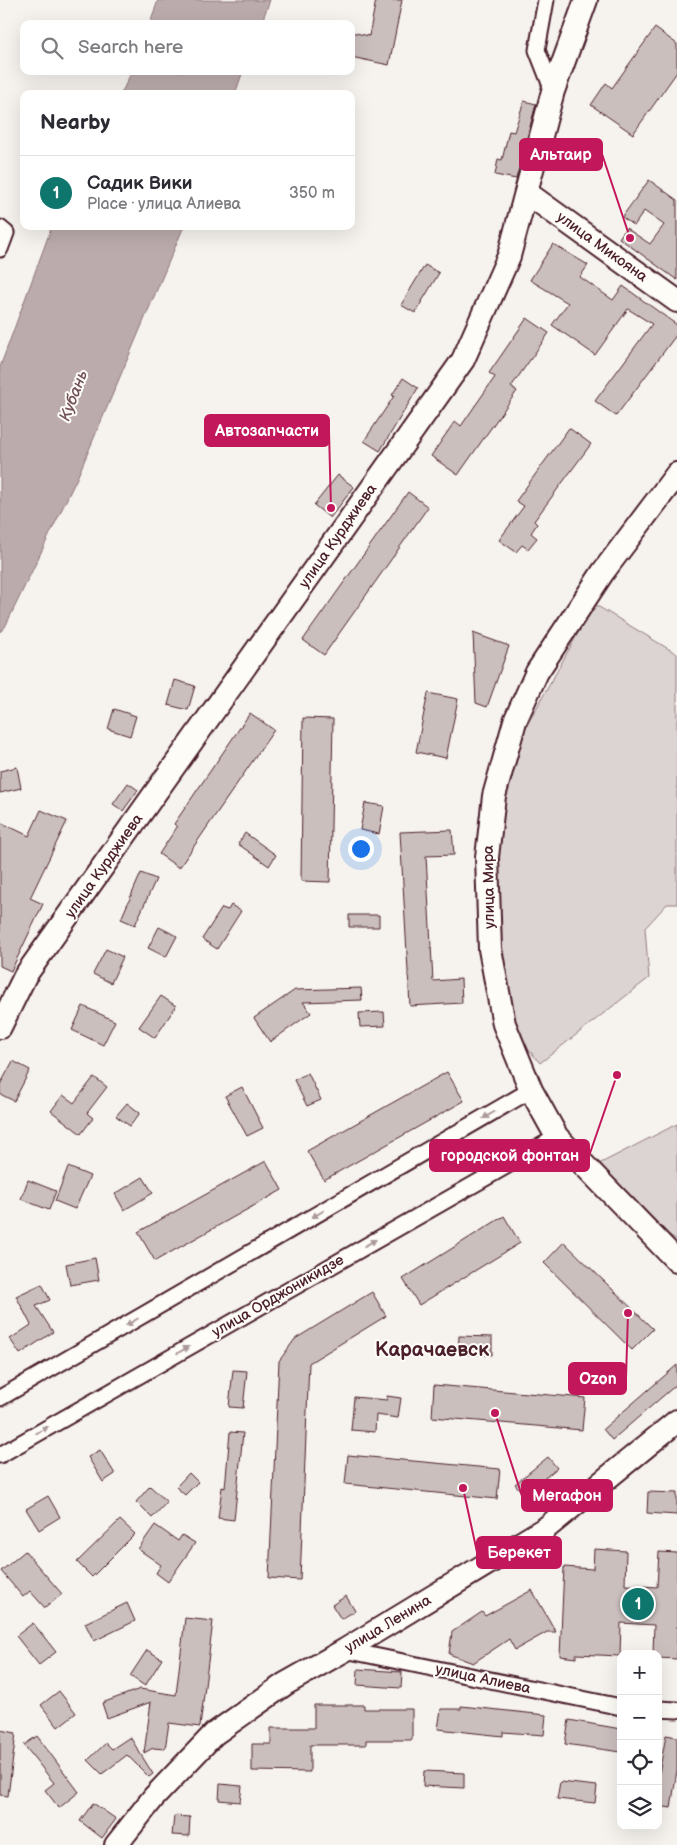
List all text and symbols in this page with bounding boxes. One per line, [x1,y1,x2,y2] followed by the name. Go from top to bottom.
[20,20,355,75] search box
[38,34,66,62] icon: search
[78,36,183,59] text: Search here
[40,110,110,135] text: Nearby
[520,139,602,170] callout: Альтаир
[529,146,592,165] text: Альтаир
[87,172,193,195] text: Садик Вики
[53,184,59,203] text: 1
[289,184,335,203] text: 350 m
[87,195,241,214] text: Place · улица Алиева
[553,208,651,286] street label: улица Микояна
[56,368,92,424] water label: Кубань
[205,415,329,446] callout: Автозапчасти
[214,422,319,441] text: Автозапчасти
[295,480,381,592] street label: улица Курджиева
[61,810,147,922] street label: улица Курджиева
[348,836,374,862] your location
[479,845,499,929] street label: улица Мира
[481,1111,496,1119] one-way arrow
[430,1140,589,1171] callout: городской фонтан
[441,1147,579,1166] text: городской фонтан
[310,1210,325,1218] one-way arrow
[364,1239,377,1248] one-way arrow
[209,1250,347,1342] street label: улица Орджоникидзе
[125,1317,138,1326] one-way arrow
[375,1338,489,1362] district label: Карачаевск
[176,1346,191,1354] one-way arrow
[569,1363,626,1394] callout: Ozon
[579,1370,617,1389] text: Ozon
[36,1426,49,1435] one-way arrow
[522,1480,612,1511] callout: Мегафон
[532,1487,602,1506] text: Мегафон
[477,1537,561,1568] callout: Берекет
[487,1544,551,1563] text: Берекет
[622,1585,654,1623] pin: 1
[341,1591,435,1657] street label: улица Ленина
[617,1650,662,1830] map controls
[617,1650,662,1695] button: +
[434,1660,532,1698] street label: улица Алиева
[617,1695,662,1740] button: −
[617,1740,662,1785] button: locate
[617,1785,662,1830] button: layers

